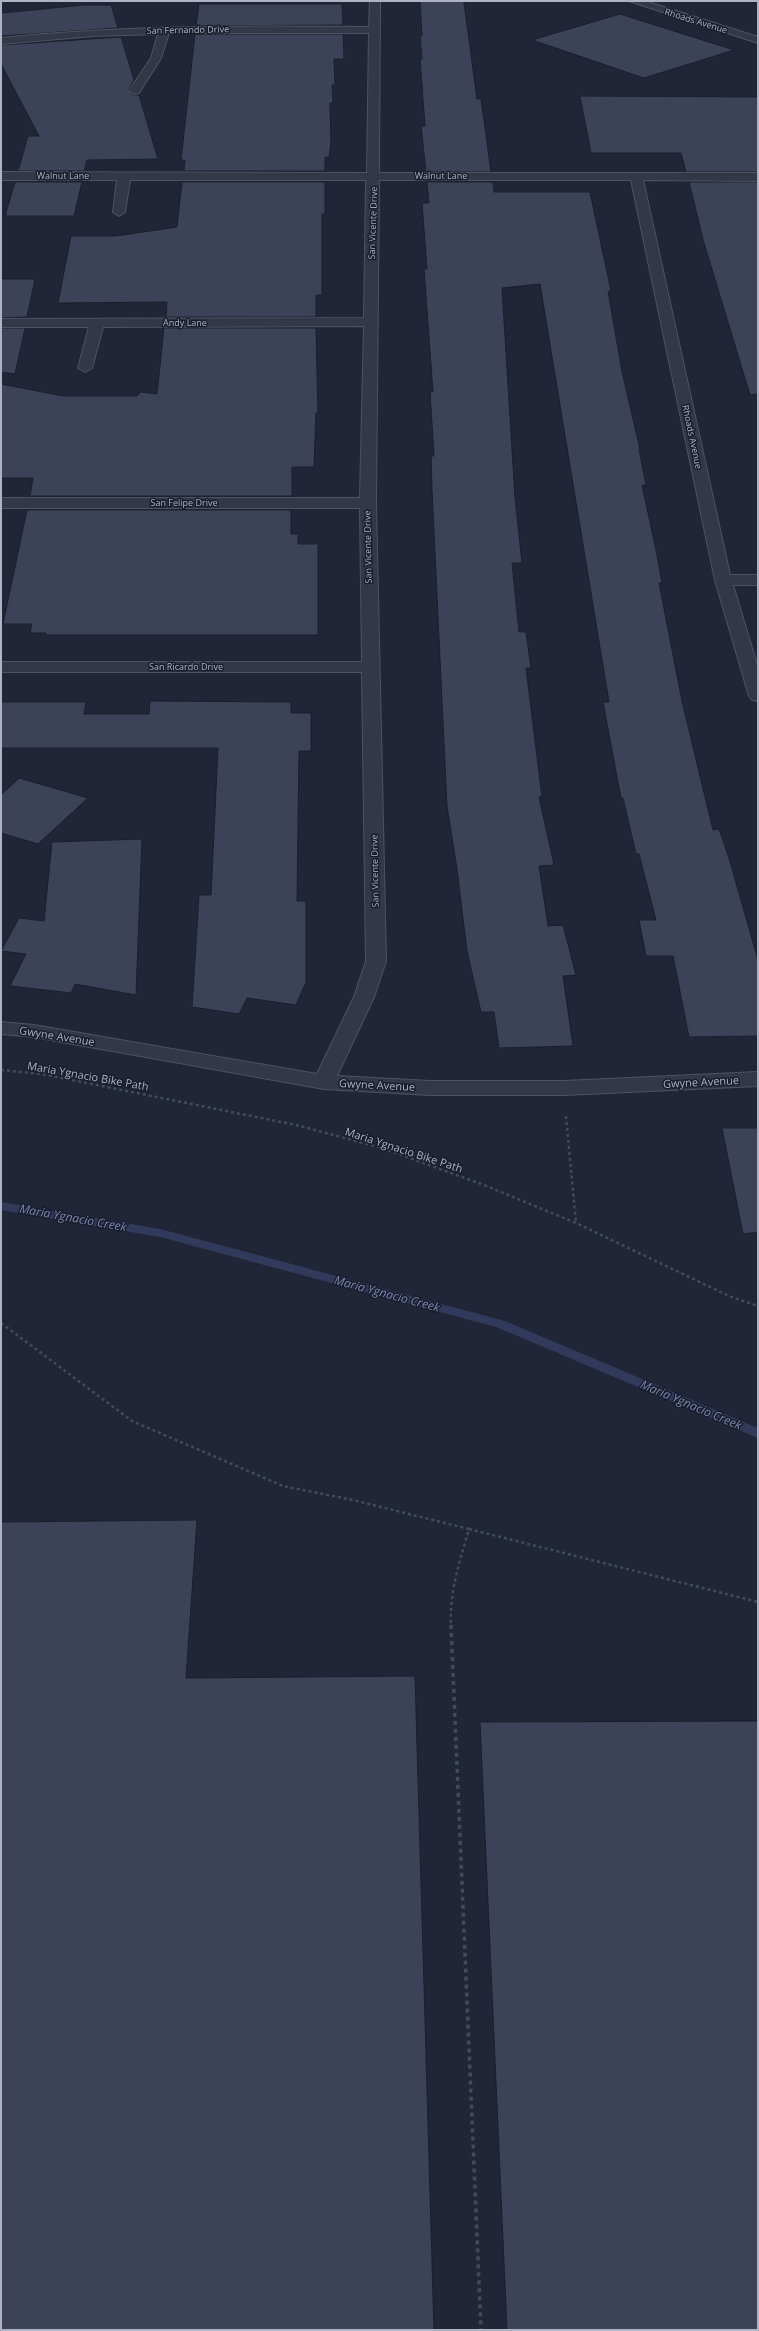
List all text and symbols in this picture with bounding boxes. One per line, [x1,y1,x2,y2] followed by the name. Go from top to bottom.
[663,5,729,36] street label: Rhoads Avenue
[147,22,229,37] street label: San Fernando Drive
[37,169,89,182] street label: Walnut Lane
[415,169,467,182] street label: Walnut Lane
[365,186,380,260] street label: San Vicente Drive
[163,316,207,329] street label: Andy Lane
[679,404,706,470] street label: Rhoads Avenue
[151,496,217,509] street label: San Felipe Drive
[360,510,375,584] street label: San Vicente Drive
[149,660,223,673] street label: San Ricardo Drive
[367,834,382,908] street label: San Vicente Drive
[18,1022,96,1049] street label: Gwyne Avenue
[26,1057,150,1094] street label: Maria Ygnacio Bike Path
[663,1072,739,1091] street label: Gwyne Avenue
[339,1075,415,1094] street label: Gwyne Avenue
[343,1123,465,1176] street label: Maria Ygnacio Bike Path
[18,1200,129,1235] water label: Maria Ygnacio Creek
[333,1271,443,1316] water label: Maria Ygnacio Creek
[638,1376,745,1434] water label: Maria Ygnacio Creek

